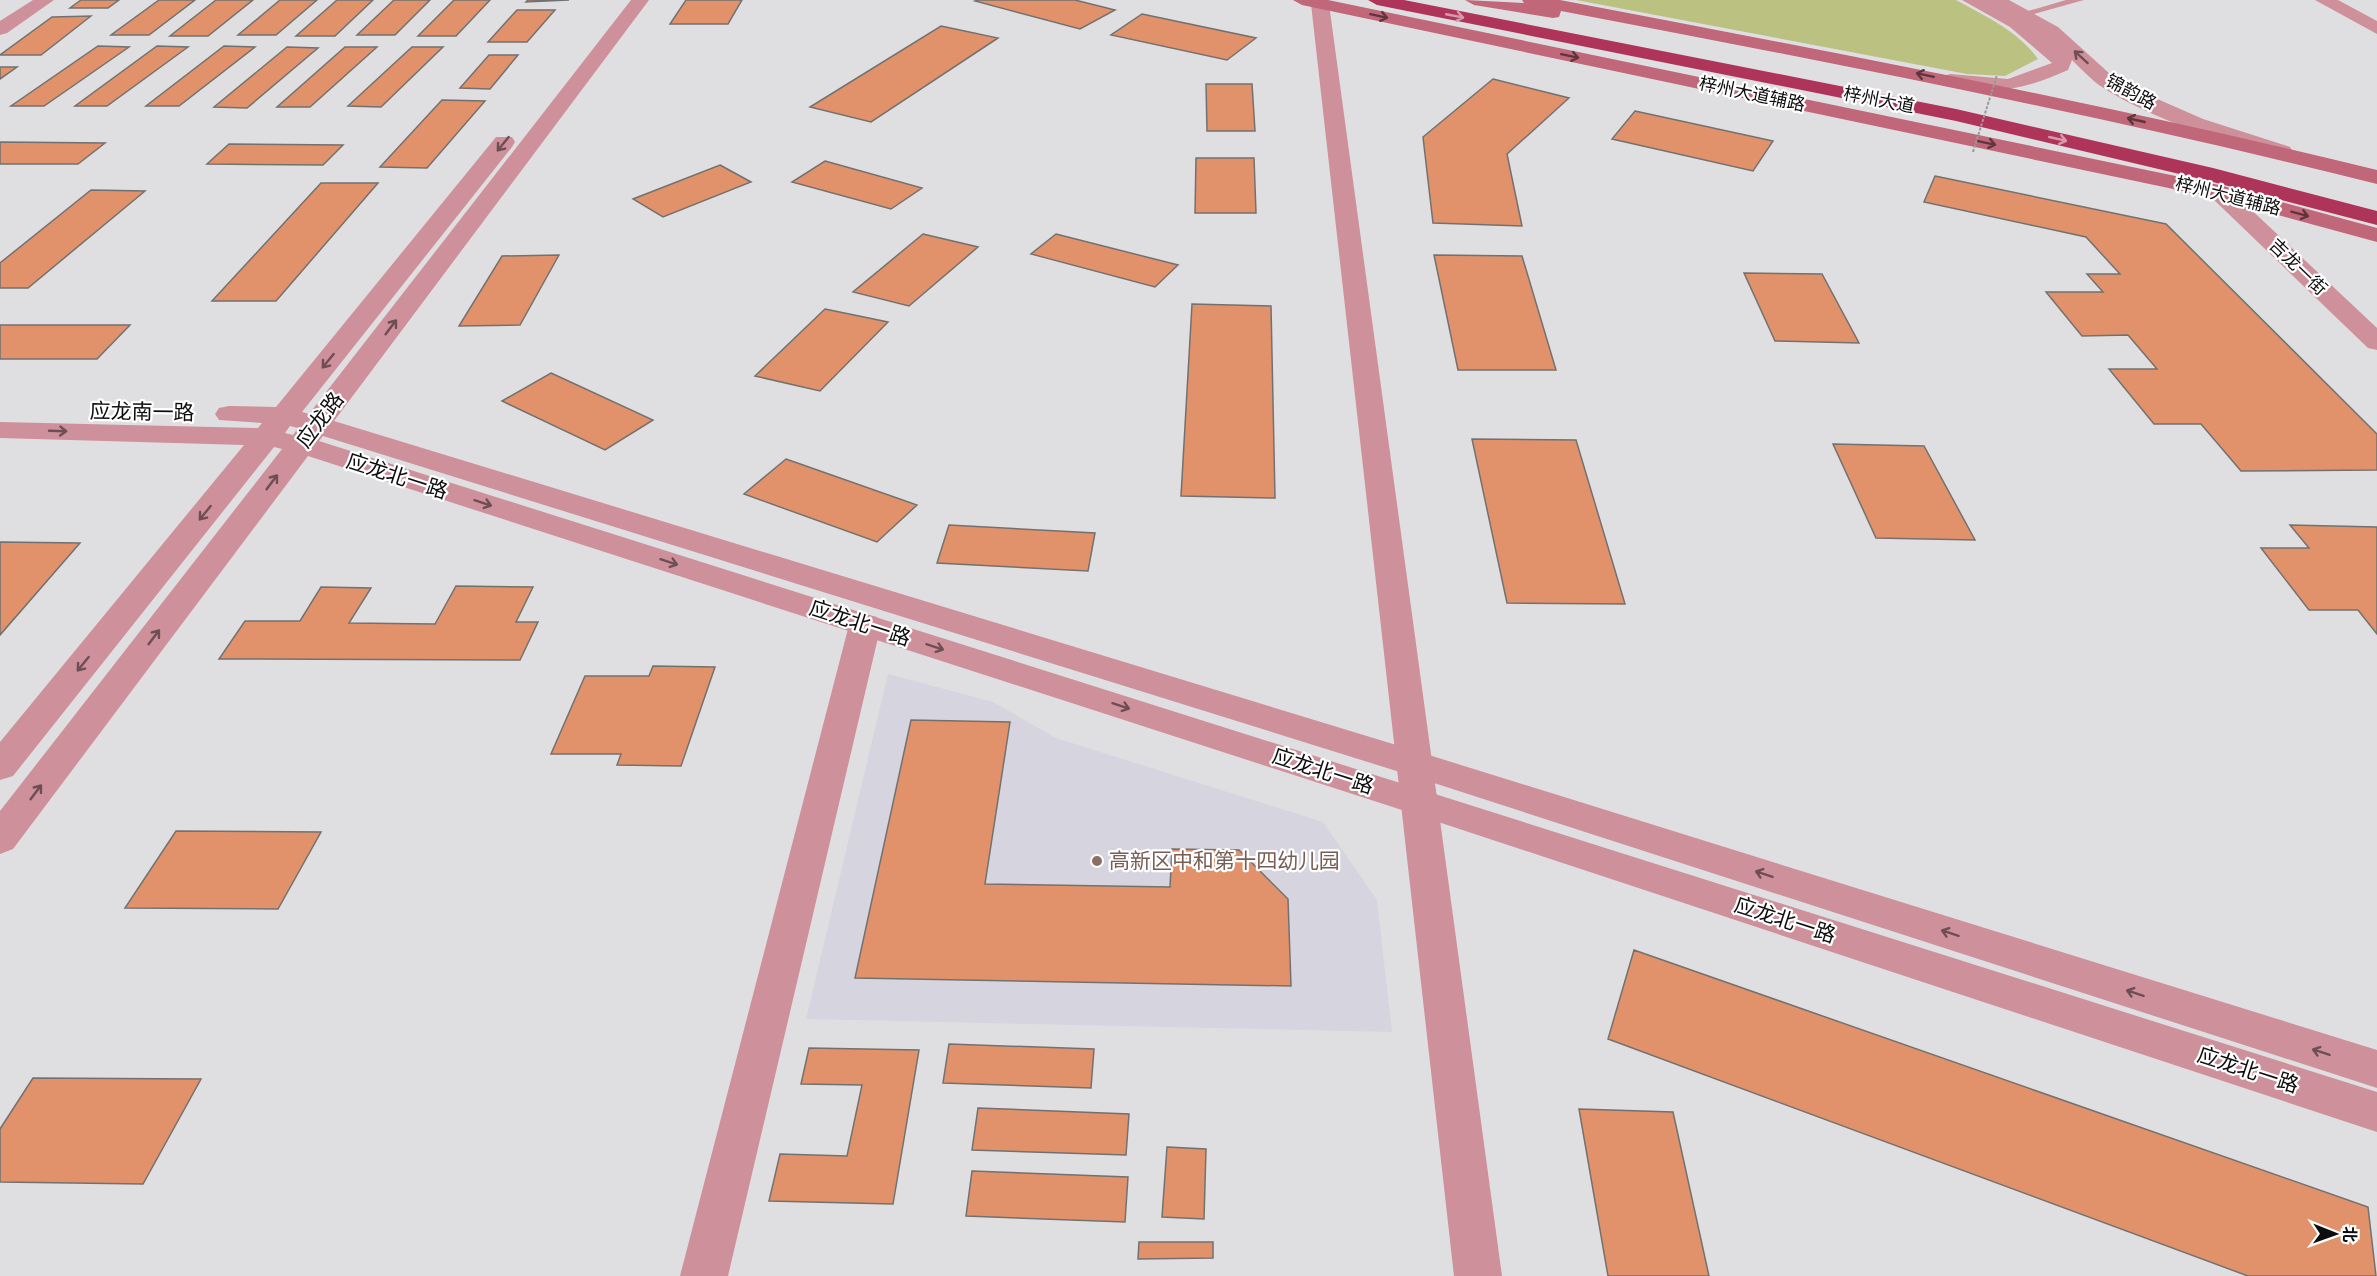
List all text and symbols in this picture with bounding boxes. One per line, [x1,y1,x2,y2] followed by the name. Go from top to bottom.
[1369,11,1389,22] one-way arrow
[1445,11,1464,22] one-way arrow
[2073,50,2088,64] one-way arrow
[1560,51,1580,62] one-way arrow
[1916,69,1935,80] one-way arrow
[2101,70,2160,116] street label: 锦韵路
[1696,73,1807,118] street label: 梓州大道辅路
[1841,83,1916,120] street label: 梓州大道
[2127,114,2146,125] one-way arrow
[2048,133,2067,145] one-way arrow
[496,136,509,152] one-way arrow
[1977,138,1997,149] one-way arrow
[2172,173,2283,222] street label: 梓州大道辅路
[2290,209,2309,220] one-way arrow
[2263,235,2331,301] street label: 吉龙一街
[384,320,397,336] one-way arrow
[321,353,334,369] one-way arrow
[291,388,351,454] street label: 应龙路
[89,399,195,428] street label: 应龙南一路
[48,426,68,437] one-way arrow
[342,448,451,506] street label: 应龙北一路
[266,475,279,491] one-way arrow
[473,498,492,509] one-way arrow
[199,505,212,521] one-way arrow
[659,558,678,569] one-way arrow
[805,595,914,653] street label: 应龙北一路
[148,630,160,646] one-way arrow
[925,642,944,653] one-way arrow
[76,656,89,672] one-way arrow
[1111,702,1130,713] one-way arrow
[1268,743,1377,801] street label: 应龙北一路
[29,785,42,801] one-way arrow
[1109,849,1340,876] place label: 高新区中和第十四幼儿园
[1090,854,1104,868] marker: 高新区中和第十四幼儿园
[1755,868,1774,879] one-way arrow
[1730,892,1839,950] street label: 应龙北一路
[1941,927,1960,938] one-way arrow
[2126,986,2145,997] one-way arrow
[2193,1042,2302,1100] street label: 应龙北一路
[2312,1045,2331,1056] one-way arrow
[2305,1204,2365,1264] north arrow
[2338,1226,2358,1242] text: 北

